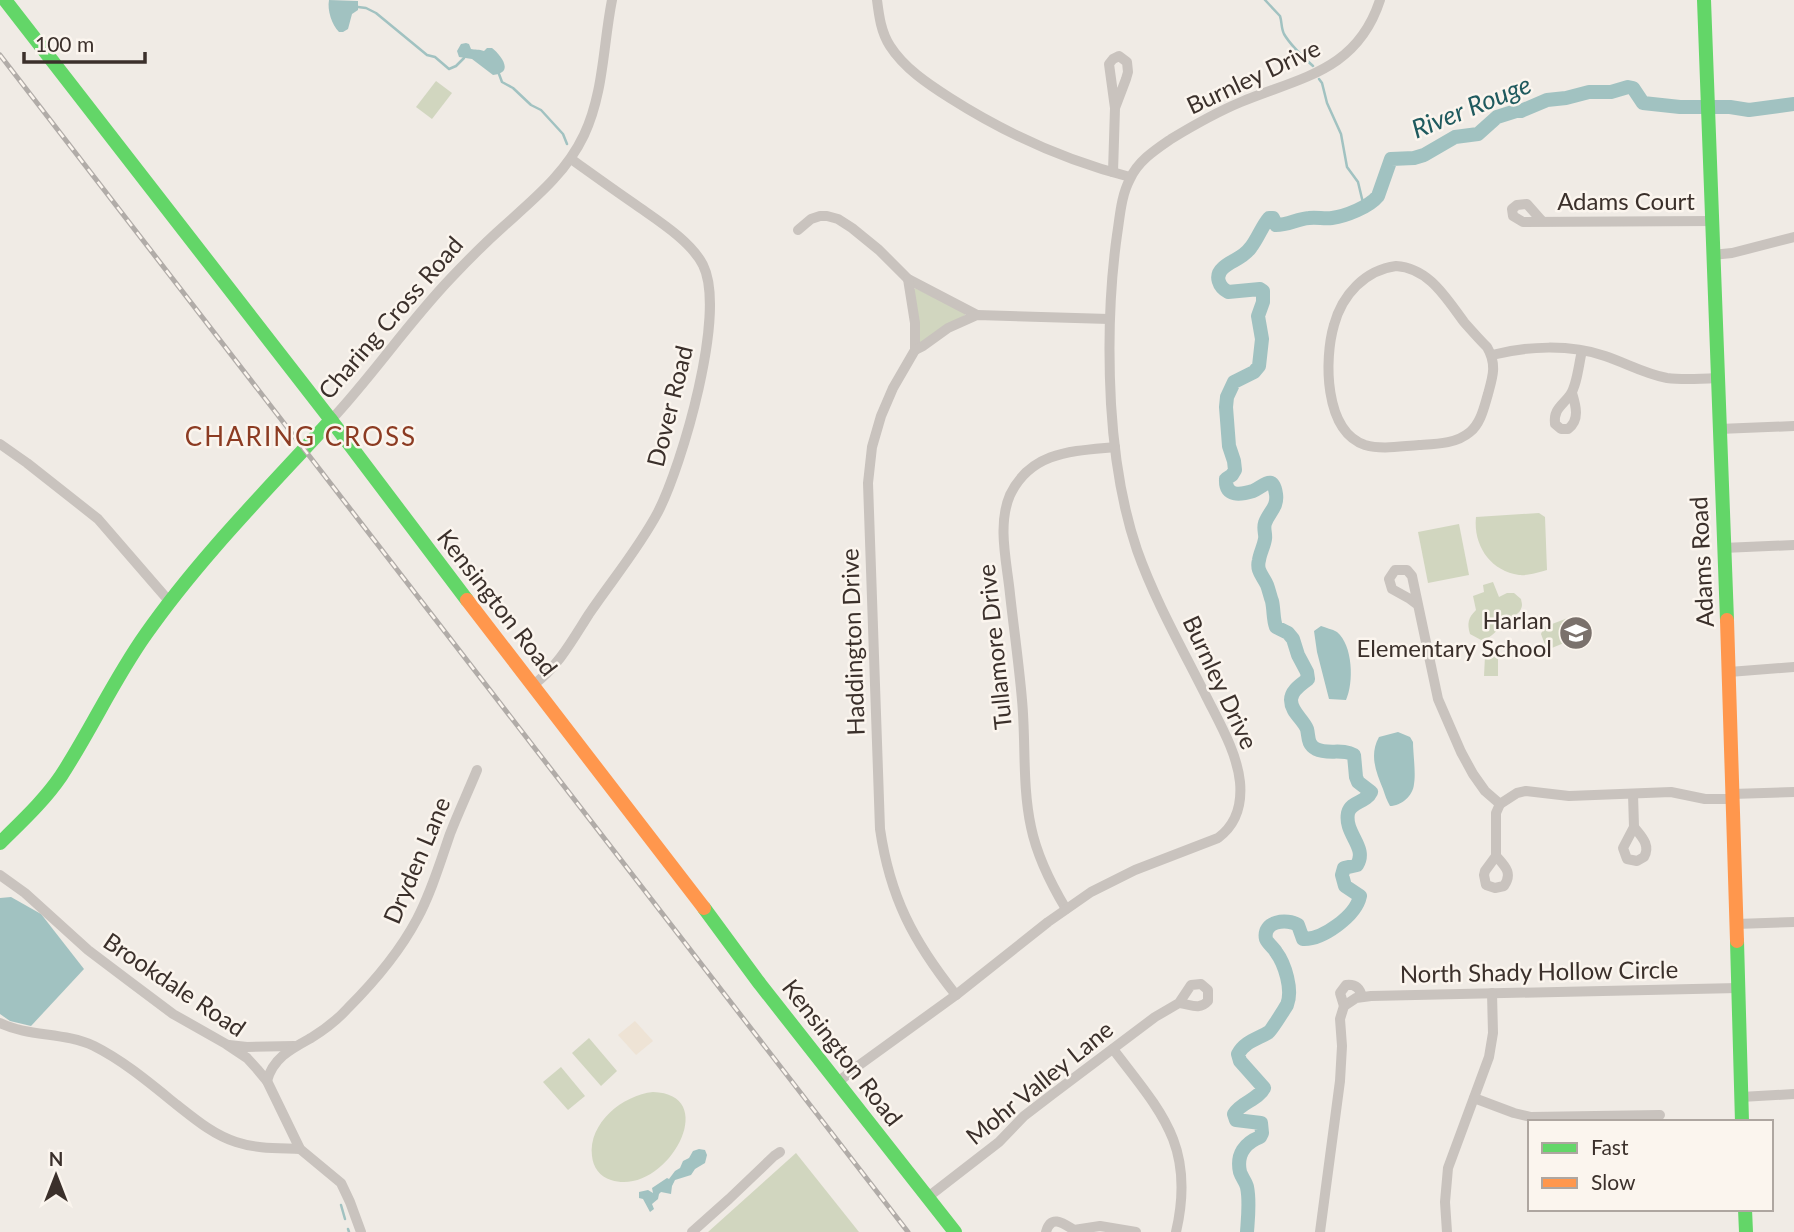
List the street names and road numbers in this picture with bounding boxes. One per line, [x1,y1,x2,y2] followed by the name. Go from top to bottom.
[1182,32,1324,120] street label: Burnley Drive
[1557,186,1695,215] street label: Adams Court
[312,230,468,404] street label: Charing Cross Road
[640,342,698,470] street label: Dover Road
[1683,496,1719,628] street label: Adams Road
[432,523,564,681] street label: Kensington Road
[834,548,870,736] street label: Haddington Drive
[971,563,1017,731] street label: Tullamore Drive
[1177,611,1265,753] street label: Burnley Drive
[376,792,456,928] street label: Dryden Lane
[98,926,252,1042] street label: Brookdale Road
[1399,954,1679,988] street label: North Shady Hollow Circle
[777,973,909,1131] street label: Kensington Road
[960,1014,1118,1150] street label: Mohr Valley Lane

